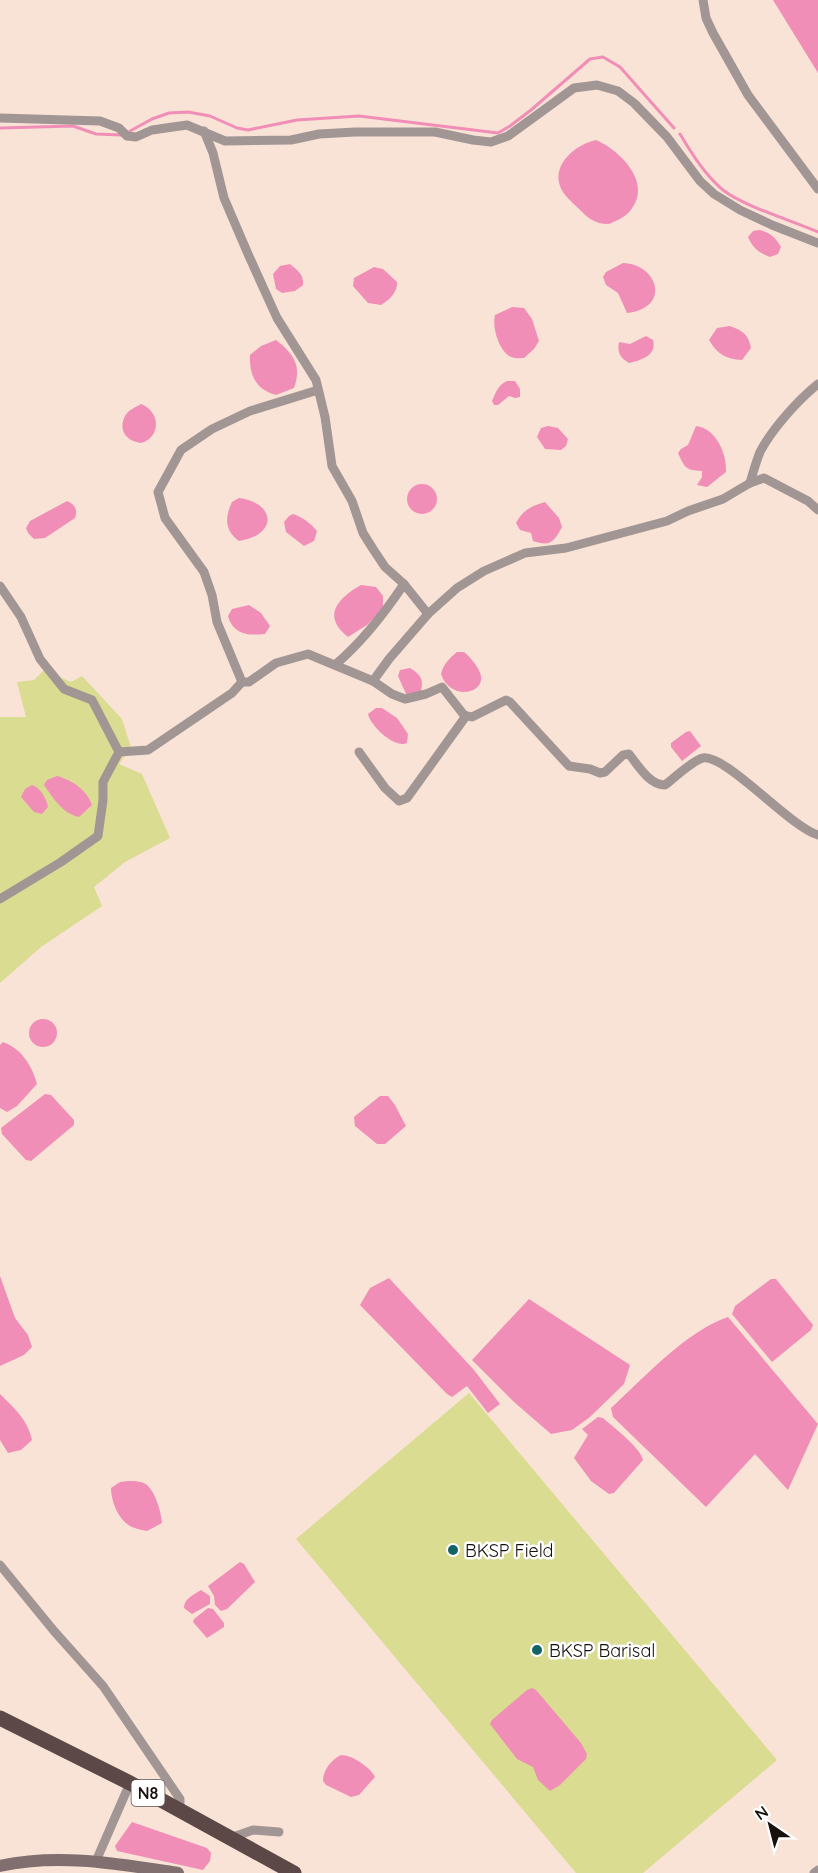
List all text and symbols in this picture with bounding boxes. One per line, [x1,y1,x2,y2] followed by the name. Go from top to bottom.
[465,1539,554,1562] place label: BKSP Field
[446,1543,460,1557] marker: BKSP Field
[549,1639,656,1662] place label: BKSP Barisal
[530,1643,544,1657] marker: BKSP Barisal
[132,1780,164,1806] road number: N8
[740,1795,800,1855] north arrow
[751,1801,772,1824] text: N

